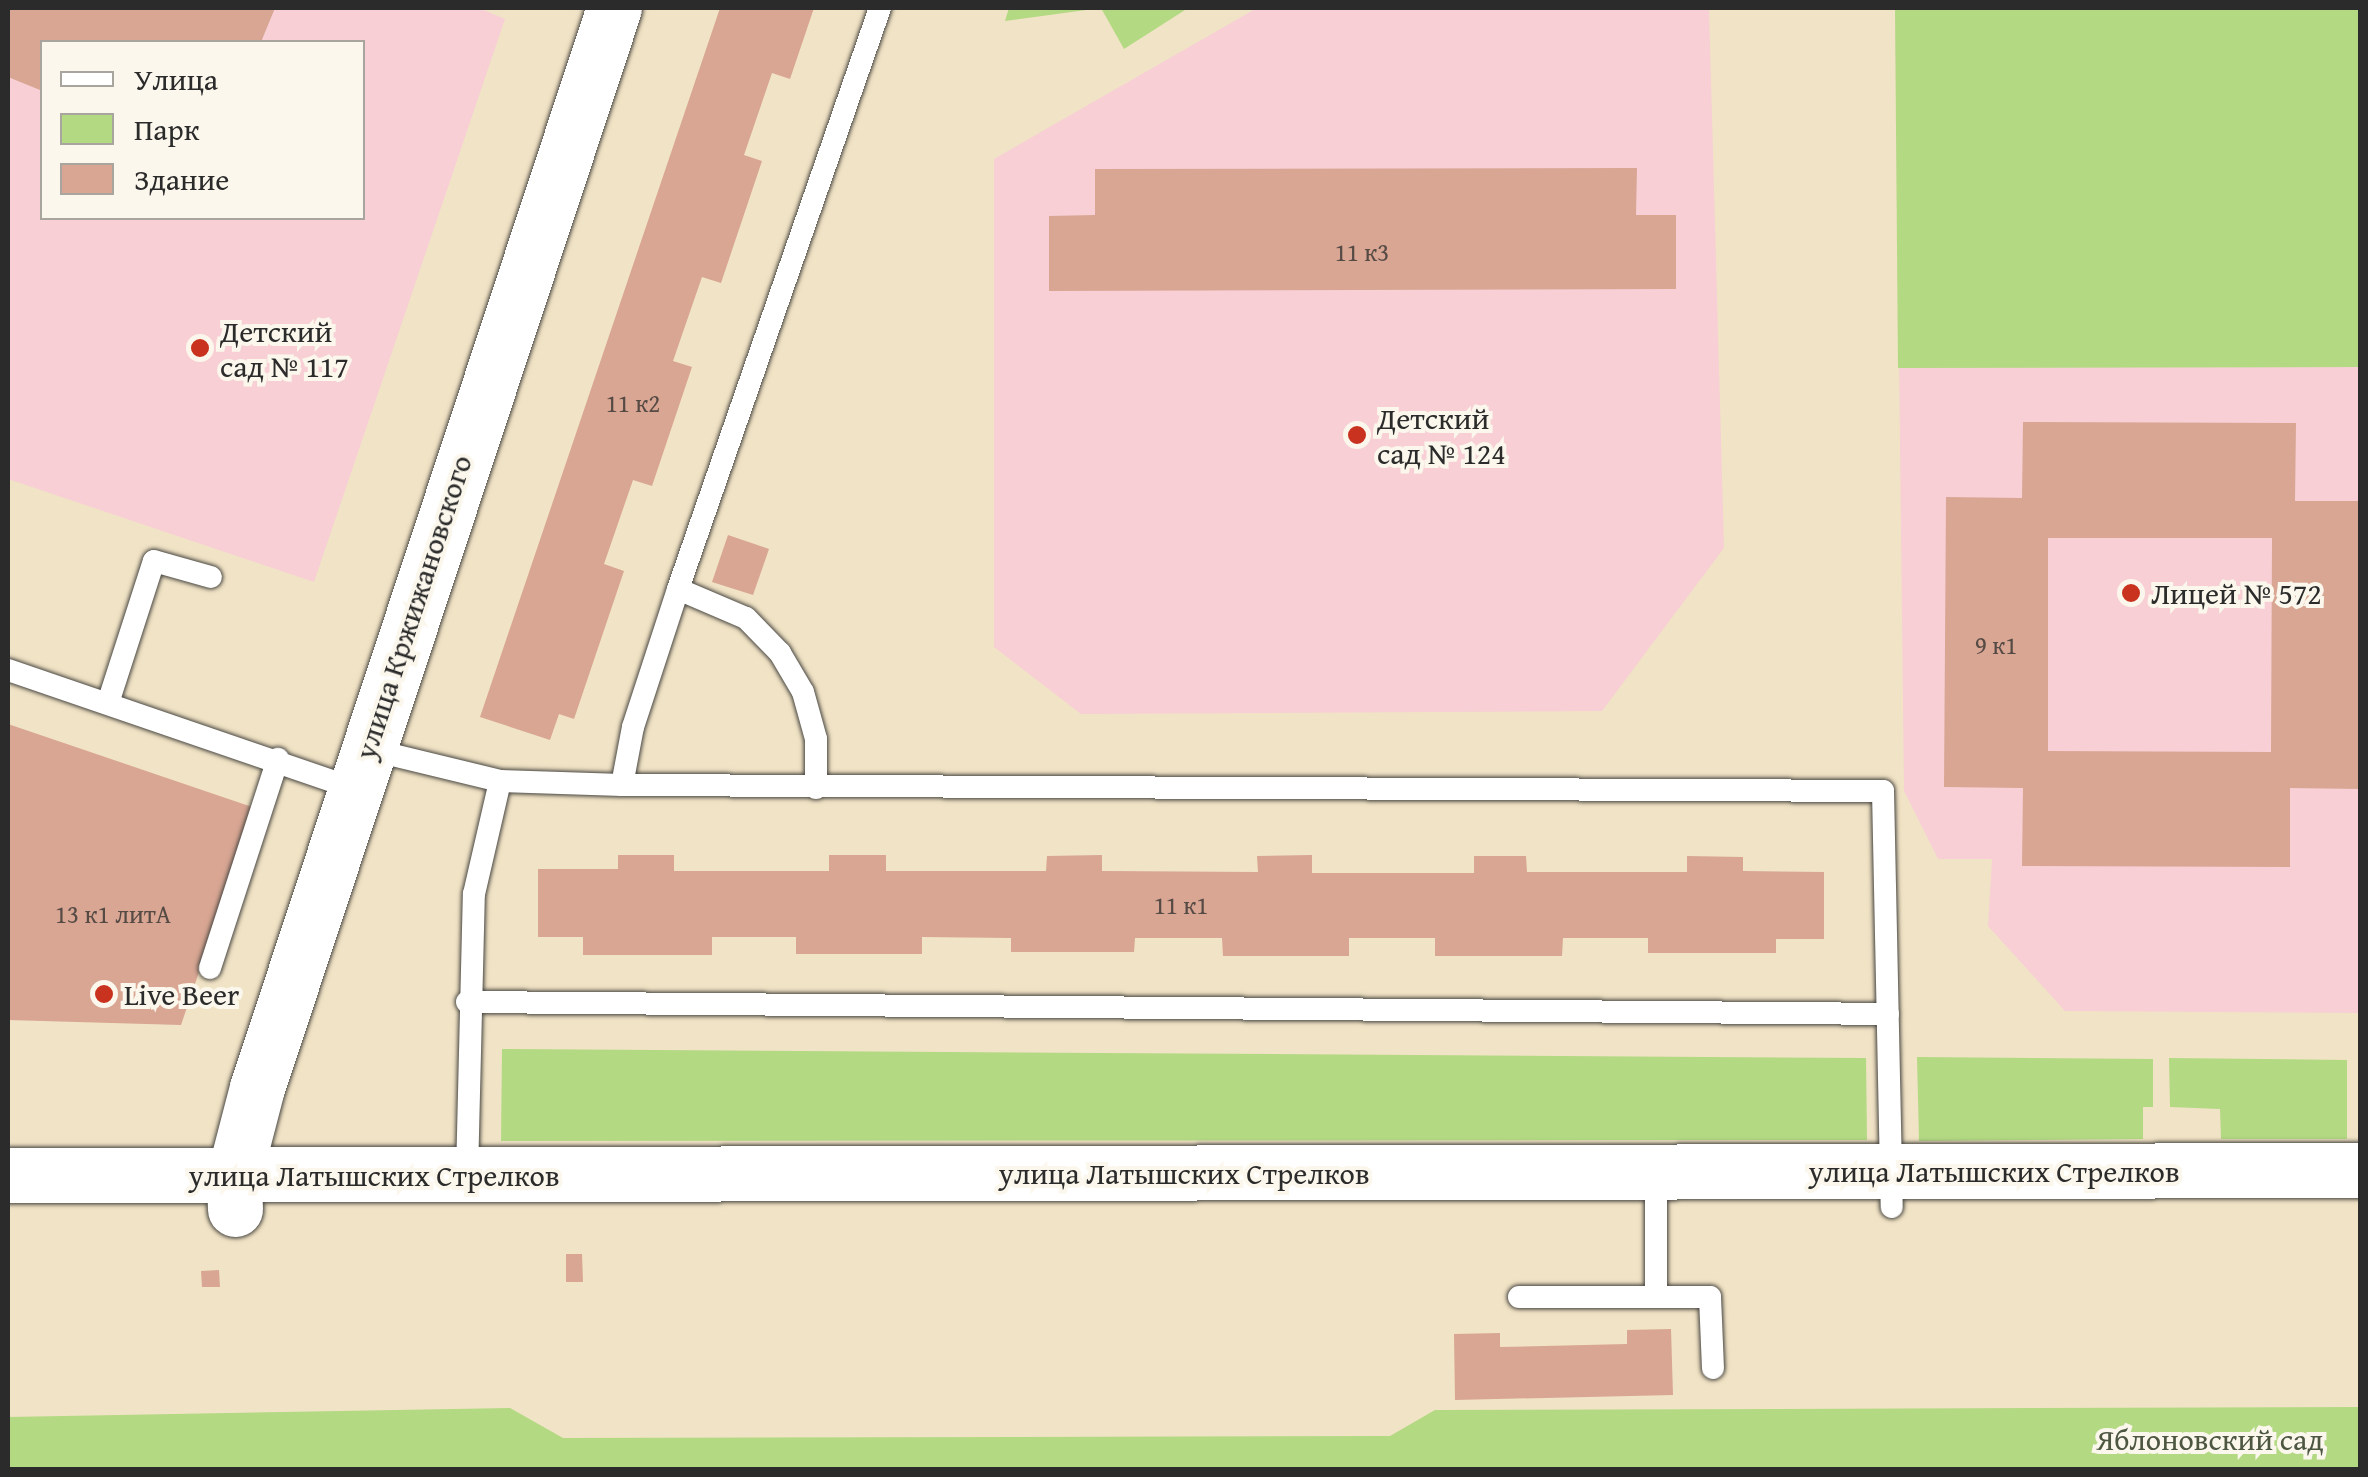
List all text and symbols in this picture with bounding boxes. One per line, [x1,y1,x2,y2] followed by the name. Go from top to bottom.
[40,40,365,220] legend
[134,57,218,101] text: Улица
[134,107,200,151] text: Парк
[134,157,229,201] text: Здание
[1335,237,1389,267] house number: 11 к3
[220,313,349,384] place label: Детский сад № 117
[189,337,211,359] marker: Детский сад № 117
[606,388,660,418] house number: 11 к2
[1377,400,1506,470] place label: Детский сад № 124
[1346,424,1368,446] marker: Детский сад № 124
[347,450,479,764] street label: улица Кржижановского
[2151,575,2322,611] place label: Лицей № 572
[2120,582,2142,604] marker: Лицей № 572
[1975,630,2017,660] house number: 9 к1
[1154,890,1208,920] house number: 11 к1
[55,899,171,929] house number: 13 к1 литА
[124,976,239,1012] place label: Live Beer
[93,983,115,1005] marker: Live Beer
[1808,1153,2180,1189] street label: улица Латышских Стрелков
[998,1155,1370,1191] street label: улица Латышских Стрелков
[188,1157,560,1193] street label: улица Латышских Стрелков
[2096,1421,2324,1457] park label: Яблоновский сад

